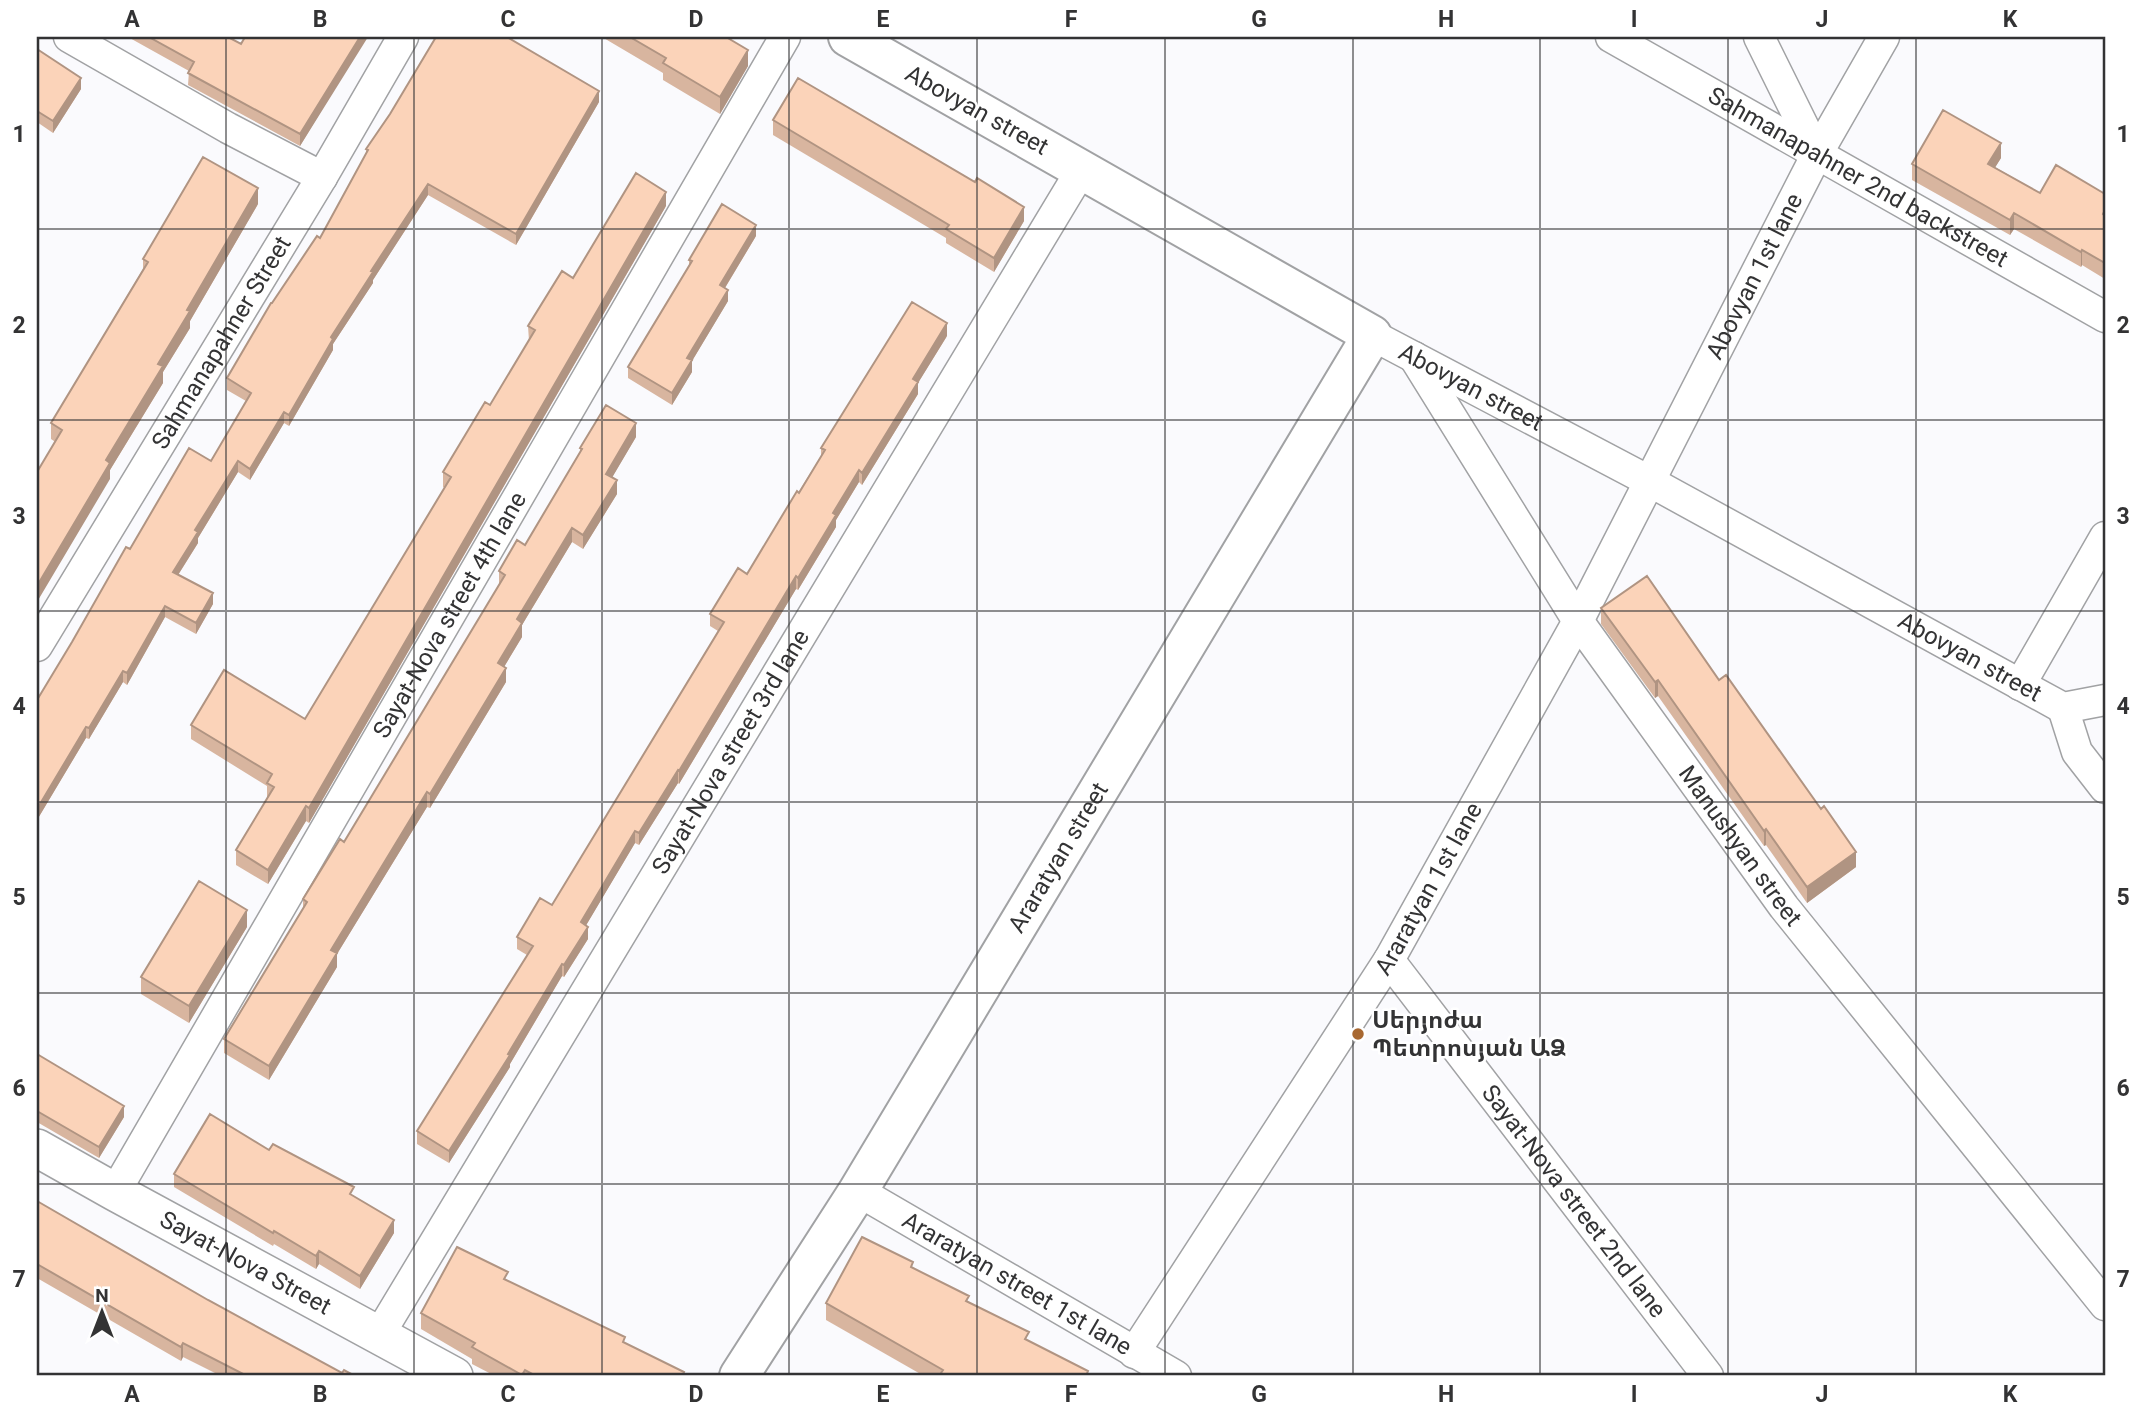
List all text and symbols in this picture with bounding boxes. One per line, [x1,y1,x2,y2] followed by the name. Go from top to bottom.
[124,6,140,33] text: A
[313,6,327,33] text: B
[500,6,516,33] text: C
[689,6,703,33] text: D
[877,6,890,33] text: E
[1065,6,1078,33] text: F
[1251,6,1267,33] text: G
[1438,6,1454,33] text: H
[1631,6,1637,33] text: I
[1816,6,1828,33] text: J
[2003,6,2018,33] text: K
[901,59,1054,161] street label: Abovyan street
[1703,81,2013,273] street label: Sahmanapahner 2nd backstreet
[12,121,26,148] text: 1
[2116,121,2130,148] text: 1
[1700,189,1808,364] street label: Abovyan 1st lane
[146,231,297,454] street label: Sahmanapahner Street
[12,312,26,339] text: 2
[2116,312,2130,339] text: 2
[1394,338,1548,437] street label: Abovyan street
[367,487,532,743] street label: Sayat-Nova street 4th lane
[12,503,26,530] text: 3
[2116,503,2130,530] text: 3
[1893,606,2046,708] street label: Abovyan street
[646,625,815,879] street label: Sayat-Nova street 3rd lane
[12,693,26,720] text: 4
[2116,693,2130,720] text: 4
[1673,760,1808,932] street label: Manushyan street
[1003,777,1114,938] street label: Araratyan street
[1369,798,1488,980] street label: Araratyan 1st lane
[12,884,26,911] text: 5
[2116,884,2130,911] text: 5
[1372,1006,1566,1062] place label: Սերյոժա Պետրոսյան ԱՁ
[1350,1026,1366,1042] marker: Սերյոժա Պետրոսյան ԱՁ
[12,1075,26,1102] text: 6
[2116,1075,2130,1102] text: 6
[1476,1079,1672,1323] street label: Sayat-Nova street 2nd lane
[155,1205,336,1321] street label: Sayat-Nova Street
[897,1206,1137,1361] street label: Araratyan street 1st lane
[12,1266,26,1293] text: 7
[2116,1266,2130,1293] text: 7
[66,1276,136,1346] north arrow
[95,1284,109,1307] text: N
[124,1381,140,1408] text: A
[313,1381,327,1408] text: B
[500,1381,516,1408] text: C
[689,1381,703,1408] text: D
[877,1381,890,1408] text: E
[1065,1381,1078,1408] text: F
[1251,1381,1267,1408] text: G
[1438,1381,1454,1408] text: H
[1631,1381,1637,1408] text: I
[1816,1381,1828,1408] text: J
[2003,1381,2018,1408] text: K

